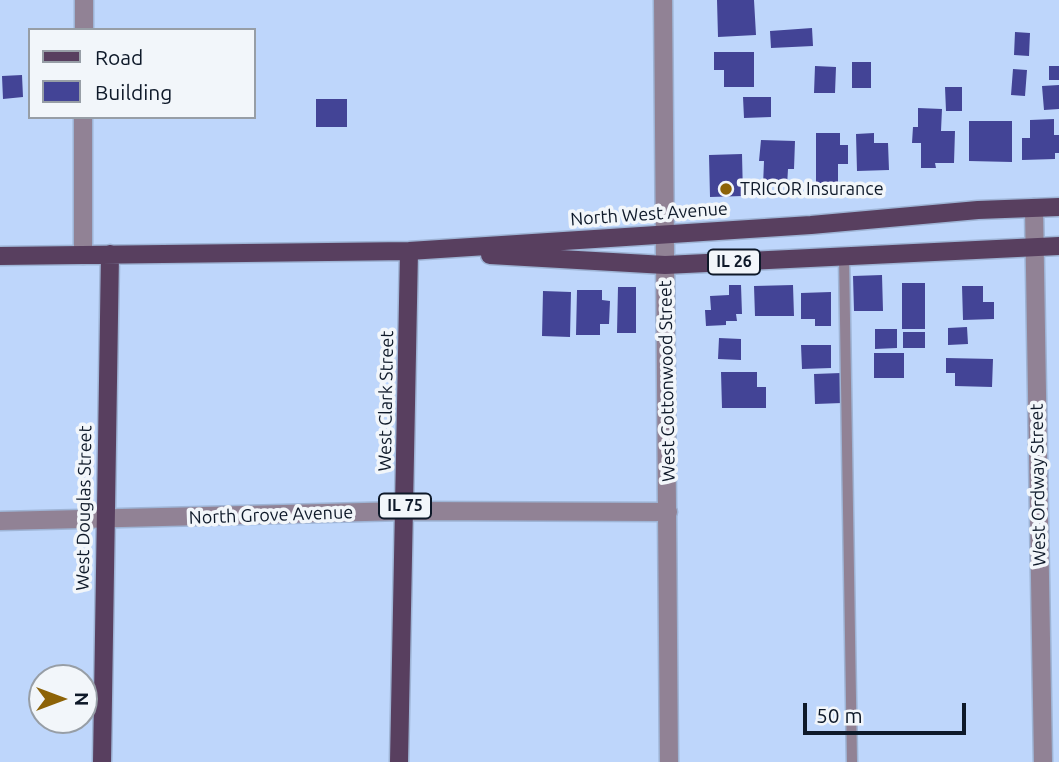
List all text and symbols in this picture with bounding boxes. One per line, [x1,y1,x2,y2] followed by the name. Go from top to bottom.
[28,28,256,119] legend
[95,45,143,69] text: Road
[95,80,172,104] text: Building
[740,178,884,200] place label: TRICOR Insurance
[718,181,734,197] marker: TRICOR Insurance
[570,198,728,230] street label: North West Avenue
[708,250,760,274] road number: IL 26
[654,280,680,482] street label: West Cottonwood Street
[374,330,398,472] street label: West Clark Street
[1026,403,1050,567] street label: West Ordway Street
[72,425,96,591] street label: West Douglas Street
[379,494,431,519] road number: IL 75
[188,501,354,529] street label: North Grove Avenue
[28,664,98,734] north arrow
[807,688,970,732] scale bar
[71,692,93,706] text: N
[816,703,863,727] text: 50 m

